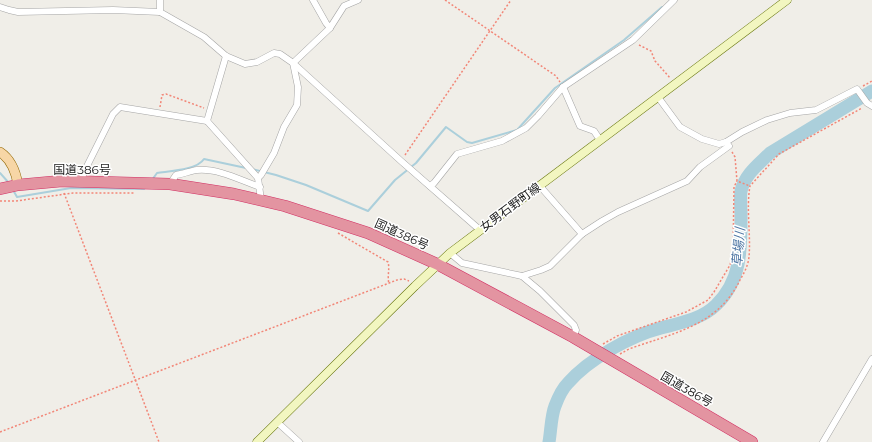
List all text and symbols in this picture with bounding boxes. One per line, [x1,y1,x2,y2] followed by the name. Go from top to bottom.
[53,162,111,177] street label: 国道386号
[477,179,543,235] street label: 女男石野町線
[373,215,431,253] street label: 国道386号
[728,225,748,267] water label: 草場川
[658,368,716,410] street label: 国道386号

